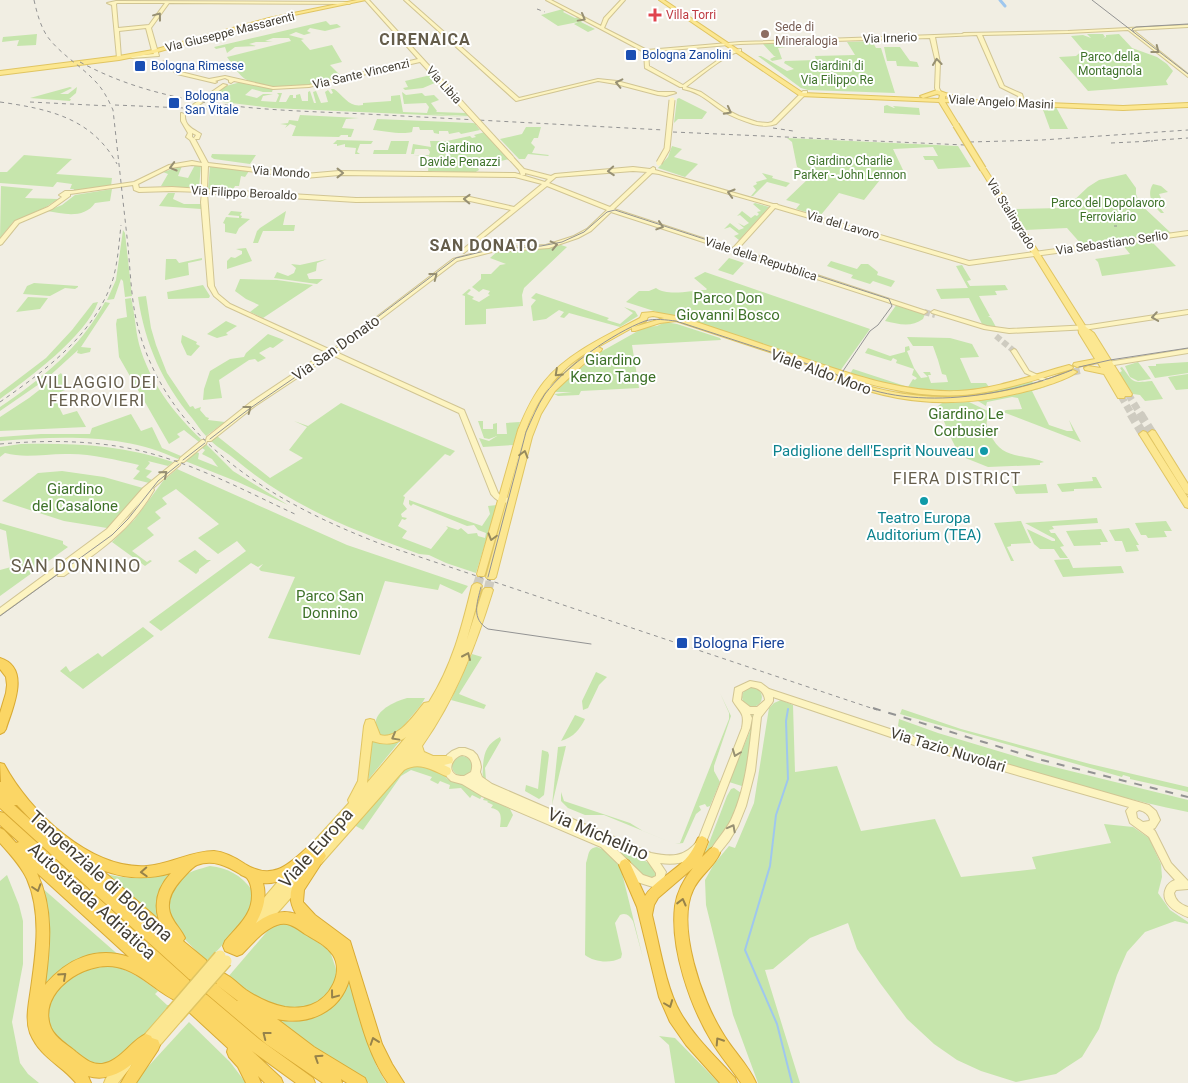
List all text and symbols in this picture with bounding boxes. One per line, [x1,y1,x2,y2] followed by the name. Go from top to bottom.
[648,8,662,22] marker: Villa Torri
[666,8,716,22] place label: Villa Torri
[164,9,296,55] street label: Via Giuseppe Massarenti
[152,12,161,22] one-way arrow
[577,12,586,22] one-way arrow
[775,20,838,48] place label: Sede di Mineralogia
[759,28,771,40] marker: Sede di Mineralogia
[379,30,471,49] district label: CIRENAICA
[863,30,917,46] street label: Via Irnerio
[1150,45,1159,53] one-way arrow
[624,48,638,62] marker: Bologna Zanolini
[642,48,732,62] place label: Bologna Zanolini
[1078,50,1142,78] park label: Parco della Montagnola
[311,56,411,92] street label: Via Sante Vincenzi
[932,58,943,66] one-way arrow
[133,59,147,73] marker: Bologna Rimesse
[151,59,244,73] place label: Bologna Rimesse
[801,59,873,87] park label: Giardini di Via Filippo Re
[424,63,464,107] street label: Via Libia
[614,78,623,89] one-way arrow
[185,89,239,117] place label: Bologna San Vitale
[948,92,1054,112] street label: Viale Angelo Masini
[167,96,181,110] marker: Bologna San Vitale
[722,105,731,115] one-way arrow
[420,141,501,169] park label: Giardino Davide Penazzi
[794,154,907,182] park label: Giardino Charlie Parker - John Lennon
[170,161,178,171] one-way arrow
[252,163,310,181] street label: Via Mondo
[606,165,614,176] one-way arrow
[337,168,345,178] one-way arrow
[984,176,1038,252] street label: Via Stalingrado
[190,183,298,203] street label: Via Filippo Beroaldo
[728,188,736,198] one-way arrow
[462,194,470,204] one-way arrow
[1051,196,1165,224] park label: Parco del Dopolavoro Ferroviario
[805,208,881,242] street label: Via del Lavoro
[655,220,663,230] one-way arrow
[1055,228,1169,258] street label: Via Sebastiano Serlio
[703,234,819,284] street label: Viale della Repubblica
[429,236,539,255] district label: SAN DONATO
[550,240,559,251] one-way arrow
[429,273,438,282] one-way arrow
[676,289,780,324] park label: Parco Don Giovanni Bosco
[289,311,383,385] street label: Via San Donato
[1151,311,1159,321] one-way arrow
[768,345,874,399] street label: Viale Aldo Moro
[570,351,656,386] park label: Giardino Kenzo Tange
[554,367,563,376] one-way arrow
[37,373,157,410] district label: VILLAGGIO DEI FERROVIERI
[928,405,1004,440] park label: Giardino Le Corbusier
[242,406,252,415] one-way arrow
[773,442,974,460] place label: Padiglione dell'Esprit Nouveau
[978,445,990,457] marker: Padiglione dell'Esprit Nouveau
[518,450,528,458] one-way arrow
[893,469,1021,488] district label: FIERA DISTRICT
[159,471,168,480] one-way arrow
[32,480,118,515] park label: Giardino del Casalone
[918,495,930,507] marker: Teatro Europa Auditorium (TEA)
[867,509,981,544] place label: Teatro Europa Auditorium (TEA)
[487,532,497,540] one-way arrow
[11,555,141,576] district label: SAN DONNINO
[296,587,364,622] park label: Parco San Donnino
[693,634,785,652] place label: Bologna Fiere
[675,636,689,650] marker: Bologna Fiere
[461,652,472,661] one-way arrow
[888,724,1008,776] street label: Via Tazio Nuvolari
[391,731,400,741] one-way arrow
[732,749,742,757] one-way arrow
[274,803,357,892] street label: Viale Europa
[544,803,652,864] street label: Via Michelino
[25,806,177,945] street label: Tangenziale di Bologna
[726,824,736,833] one-way arrow
[24,838,160,963] street label: Autostrada Adriatica
[140,866,148,877] one-way arrow
[31,883,41,892] one-way arrow
[676,898,687,907] one-way arrow
[58,973,67,982] one-way arrow
[331,989,339,998] one-way arrow
[663,999,673,1008] one-way arrow
[263,1032,272,1040] one-way arrow
[370,1037,380,1045] one-way arrow
[716,1038,725,1047] one-way arrow
[314,1054,323,1064] one-way arrow

